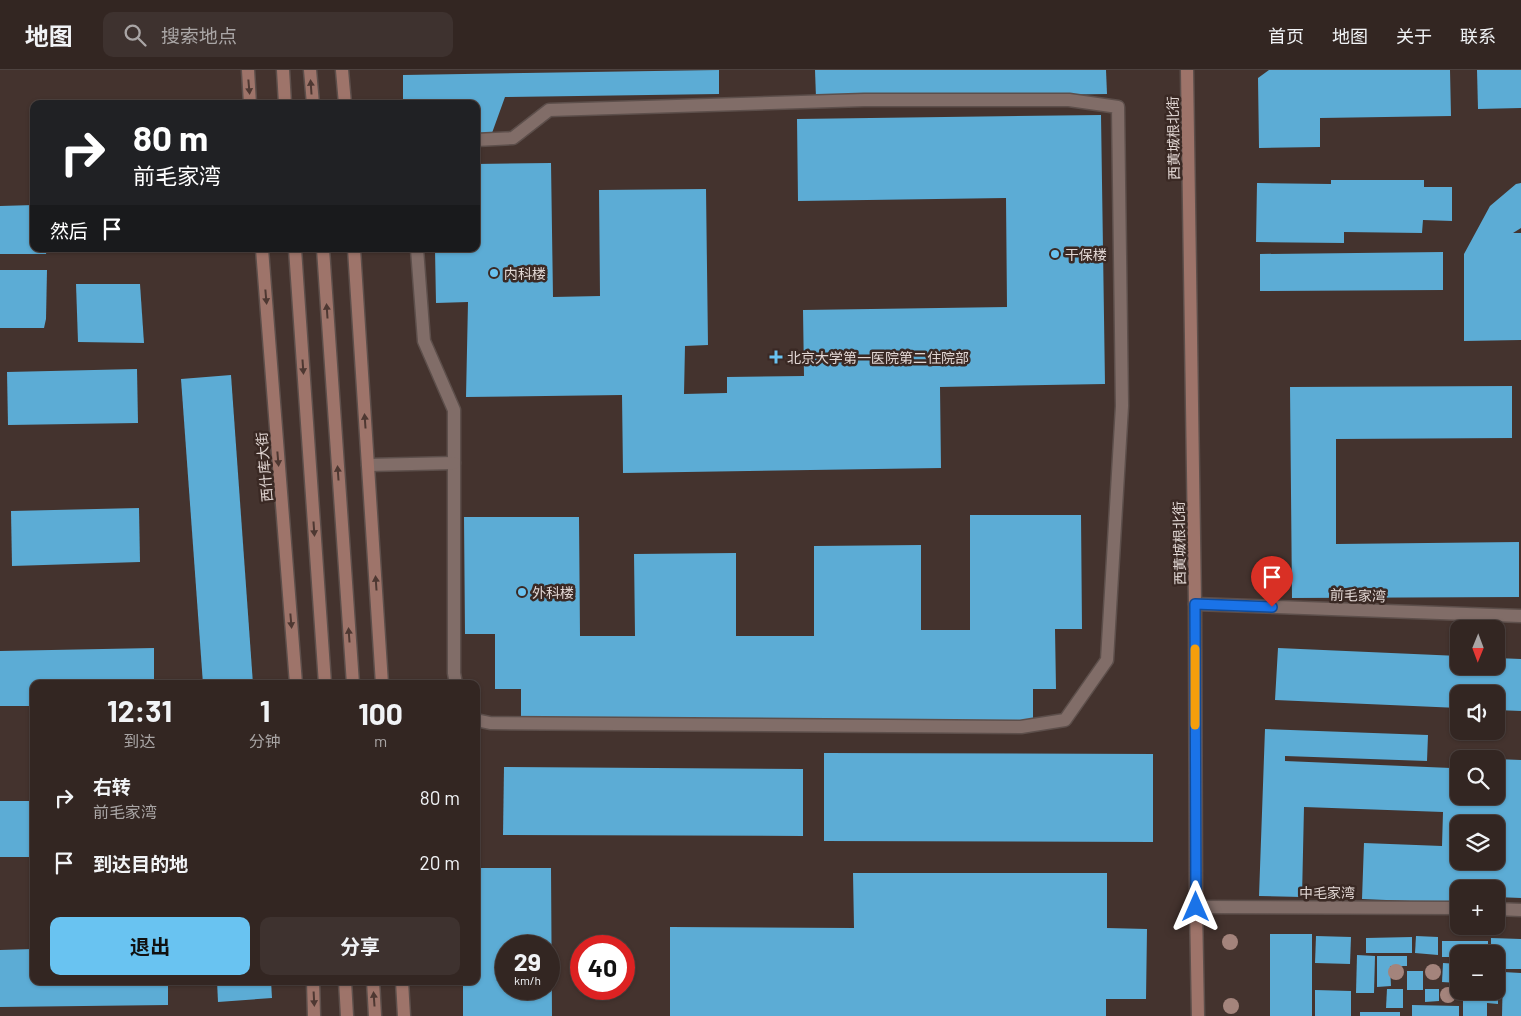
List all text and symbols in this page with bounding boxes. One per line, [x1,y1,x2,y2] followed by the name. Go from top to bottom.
[103,12,453,57] search box
[25,21,73,50] text: 地图
[121,21,149,49] icon: search
[161,24,237,47] text: 搜索地点
[1268,25,1304,47] text: 首页
[1332,25,1368,47] text: 地图
[1396,25,1432,47] text: 关于
[1460,25,1496,47] text: 联系
[245,79,253,95] one-way arrow
[307,79,315,95] one-way arrow
[1164,96,1182,180] street label: 西黄城根北街
[133,116,208,158] text: 80 m
[50,120,115,185] icon: right
[133,162,221,188] text: 前毛家湾
[98,215,126,243] icon: arrive
[50,219,88,242] text: 然后
[1065,246,1107,263] place label: 干保楼
[1049,248,1061,260] marker: 干保楼
[504,265,546,282] place label: 内科楼
[488,267,500,279] marker: 内科楼
[262,290,270,306] one-way arrow
[323,303,331,319] one-way arrow
[787,349,969,366] place label: 北京大学第一医院第二住院部
[769,350,783,364] marker: 北京大学第一医院第二住院部
[300,359,308,375] one-way arrow
[361,412,369,428] one-way arrow
[252,431,276,503] street label: 西什库大街
[275,452,283,468] one-way arrow
[334,465,342,481] one-way arrow
[1170,501,1188,585] street label: 西黄城根北街
[311,522,319,538] one-way arrow
[1251,556,1293,607] pin
[1258,563,1286,591] icon: arrive
[371,574,379,590] one-way arrow
[532,584,574,601] place label: 外科楼
[516,586,528,598] marker: 外科楼
[1330,586,1386,604] street label: 前毛家湾
[287,614,295,630] one-way arrow
[1450,620,1505,675] north arrow
[1450,620,1505,1000] map controls
[345,627,353,643] one-way arrow
[1450,685,1505,740] button: sound
[107,692,172,728] text: 12:31
[260,692,270,728] text: 1
[358,695,403,731] text: 100
[124,731,156,750] text: 到达
[249,731,281,750] text: 分钟
[374,731,387,750] text: m
[1450,750,1505,805] button: search
[93,775,131,798] text: 右转
[50,784,78,812] icon: right
[420,786,460,809] text: 80 m
[93,802,157,821] text: 前毛家湾
[1450,815,1505,870] button: layers
[50,849,78,877] icon: arrive
[420,851,460,874] text: 20 m
[93,852,188,875] text: 到达目的地
[1169,880,1221,932] position arrow
[1450,880,1505,935] button: +
[1299,884,1355,901] street label: 中毛家湾
[50,917,250,975] button: 退出
[260,917,460,975] button: 分享
[570,935,635,1000] speed limit sign: 40
[1450,945,1505,1000] button: −
[514,946,541,976] text: 29
[514,973,541,987] text: km/h
[370,990,378,1006] one-way arrow
[310,991,318,1007] one-way arrow

